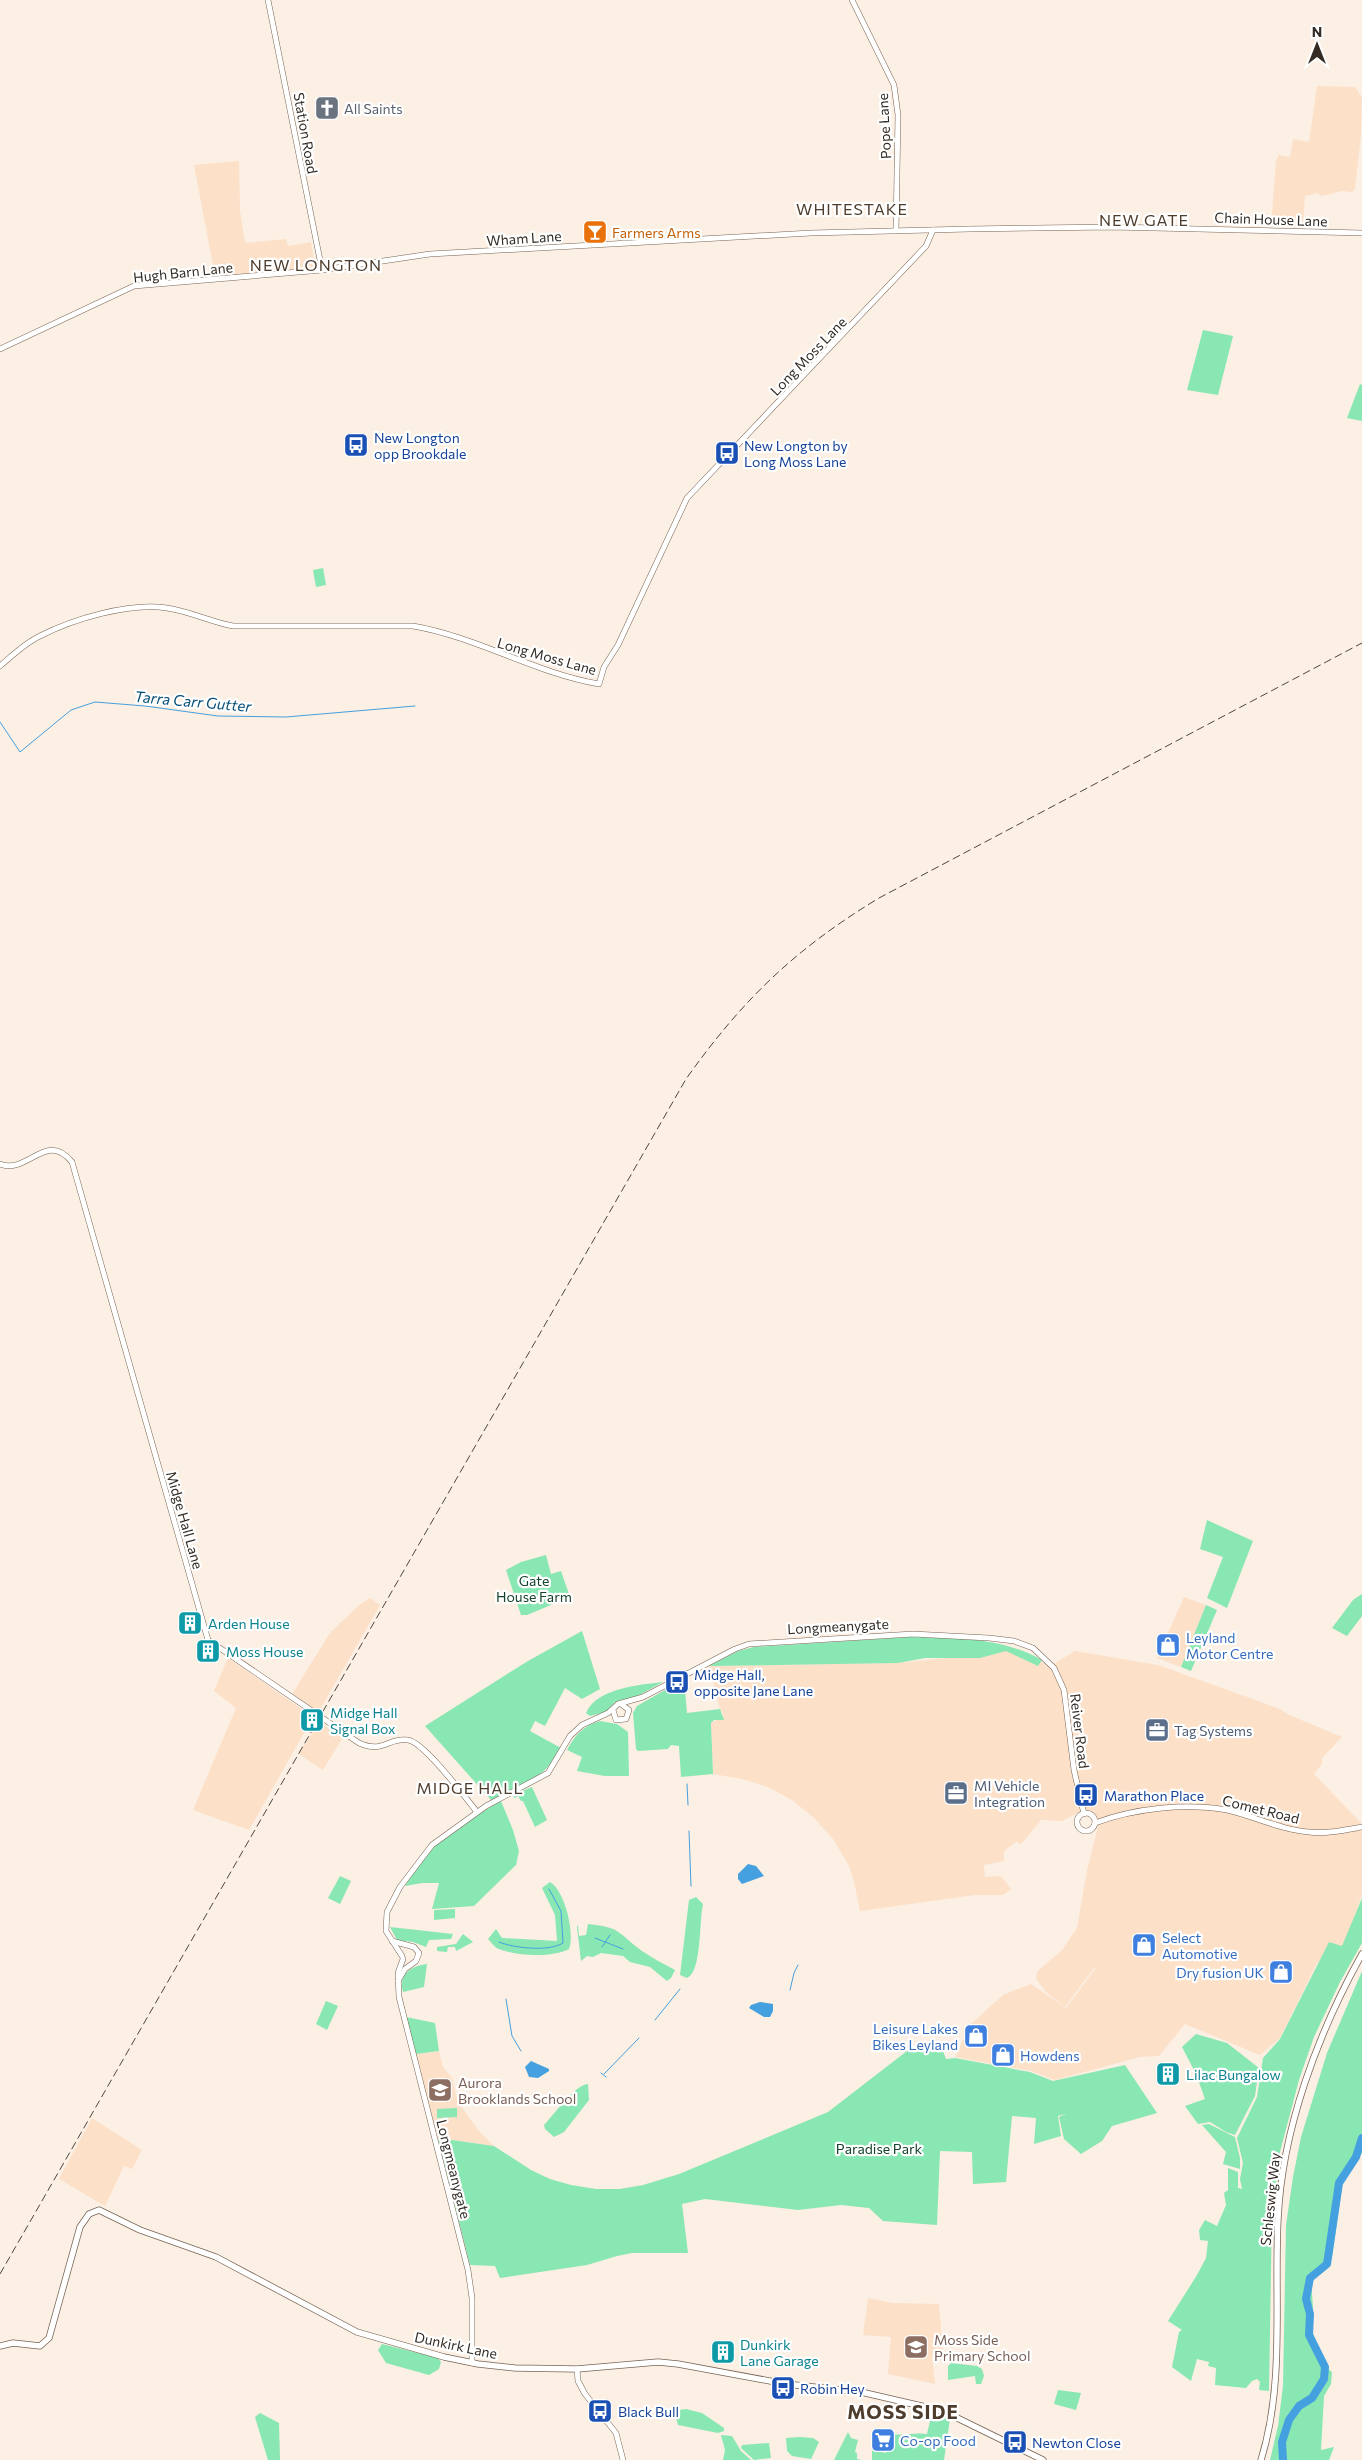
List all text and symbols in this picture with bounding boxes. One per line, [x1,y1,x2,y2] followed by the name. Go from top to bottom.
[1292,20,1342,70] north arrow
[1312,23,1322,40] text: N
[290,91,322,175] street label: Station Road
[874,93,894,159] street label: Pope Lane
[314,95,340,121] church icon: All Saints
[344,100,403,117] place label: All Saints
[796,199,908,218] district label: WHITESTAKE
[1214,209,1328,229] street label: Chain House Lane
[1099,210,1189,229] district label: NEW GATE
[582,219,608,245] bar icon: Farmers Arms
[612,224,701,241] place label: Farmers Arms
[486,227,562,249] street label: Wham Lane
[250,255,382,274] district label: NEW LONGTON
[132,258,234,286] street label: Hugh Barn Lane
[766,313,850,399] street label: Long Moss Lane
[374,429,466,462] place label: New Longton opp Brookdale
[343,432,369,458] bus stop icon: New Longton opp Brookdale
[744,437,848,470] place label: New Longton by Long Moss Lane
[714,440,740,466] bus stop icon: New Longton by Long Moss Lane
[495,634,599,678] street label: Long Moss Lane
[134,687,253,715] water label: Tarra Carr Gutter
[163,1469,207,1571] street label: Midge Hall Lane
[496,1572,572,1605] park label: Gate House Farm
[177,1610,203,1636] building icon: Arden House
[208,1615,290,1632] place label: Arden House
[787,1615,889,1637] street label: Longmeanygate
[1186,1629,1273,1662] place label: Leyland Motor Centre
[1155,1632,1181,1658] shop icon: Leyland Motor Centre
[195,1638,221,1664] building icon: Moss House
[226,1643,303,1660] place label: Moss House
[694,1666,813,1699] place label: Midge Hall, opposite Jane Lane
[664,1669,690,1695] bus stop icon: Midge Hall, opposite Jane Lane
[1067,1693,1093,1769] street label: Reiver Road
[330,1704,398,1737] place label: Midge Hall Signal Box
[299,1707,325,1733] building icon: Midge Hall Signal Box
[1144,1717,1170,1743] office icon: Tag Systems
[1174,1722,1252,1739] place label: Tag Systems
[974,1777,1045,1810] place label: MI Vehicle Integration
[416,1778,524,1797] district label: MIDGE HALL
[943,1780,969,1806] office icon: MI Vehicle Integration
[1073,1782,1099,1808] bus stop icon: Marathon Place
[1104,1787,1204,1804] place label: Marathon Place
[1221,1791,1301,1827] street label: Comet Road
[1162,1929,1237,1962] place label: Select Automotive
[1131,1932,1157,1958] shop icon: Select Automotive
[1268,1959,1294,1985] shop icon: Dry fusion UK
[1176,1964,1264,1981] place label: Dry fusion UK
[872,2020,958,2053] place label: Leisure Lakes Bikes Leyland
[963,2023,989,2049] shop icon: Leisure Lakes Bikes Leyland
[990,2042,1016,2068] shop icon: Howdens
[1020,2047,1080,2064] place label: Howdens
[1155,2061,1181,2087] building icon: Lilac Bungalow
[1186,2066,1281,2083] place label: Lilac Bungalow
[458,2074,576,2107] place label: Aurora Brooklands School
[427,2077,453,2103] school or university icon: Aurora Brooklands School
[433,2118,475,2220] street label: Longmeanygate
[836,2140,923,2157] park label: Paradise Park
[1257,2152,1283,2246] street label: Schleswig Way
[413,2328,499,2362] street label: Dunkirk Lane
[934,2331,1030,2364] place label: Moss Side Primary School
[903,2334,929,2360] school or university icon: Moss Side Primary School
[740,2336,819,2369] place label: Dunkirk Lane Garage
[710,2339,736,2365] building icon: Dunkirk Lane Garage
[770,2375,796,2401] bus stop icon: Robin Hey
[800,2380,865,2397] place label: Robin Hey
[587,2398,613,2424] bus stop icon: Black Bull
[847,2400,959,2423] district label: MOSS SIDE
[618,2403,679,2420] place label: Black Bull
[870,2427,896,2453] supermarket icon: Co-op Food
[1002,2429,1028,2455] bus stop icon: Newton Close
[900,2432,976,2449] place label: Co-op Food
[1032,2434,1121,2451] place label: Newton Close

